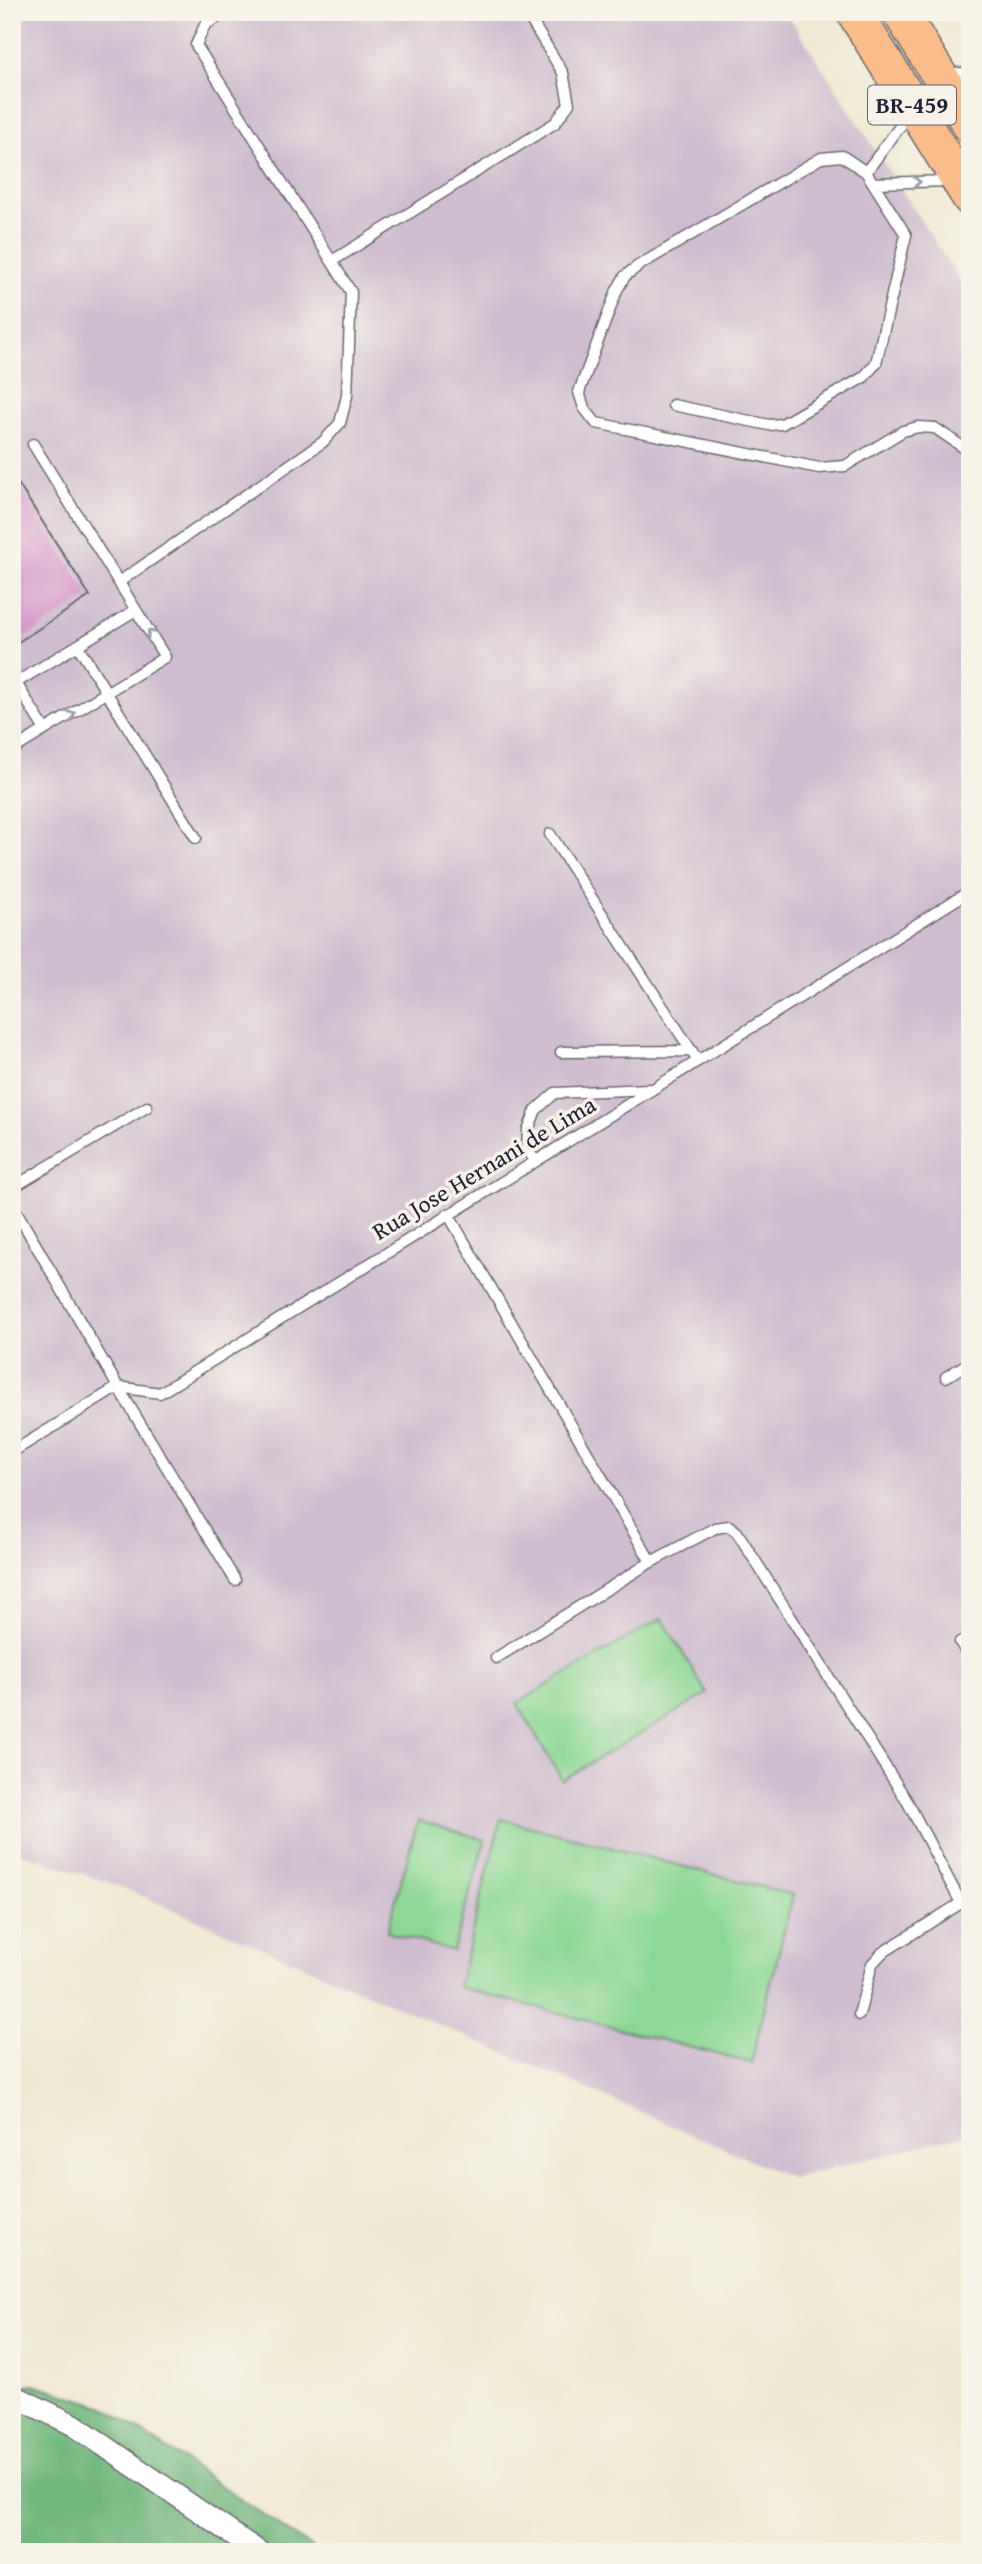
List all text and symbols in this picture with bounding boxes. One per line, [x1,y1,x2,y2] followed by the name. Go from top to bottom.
[868,86,956,124] road number: BR-459
[911,174,922,190] one-way arrow
[146,628,159,641] one-way arrow
[63,710,76,723] one-way arrow
[365,1086,603,1248] street label: Rua Jose Hernani de Lima

